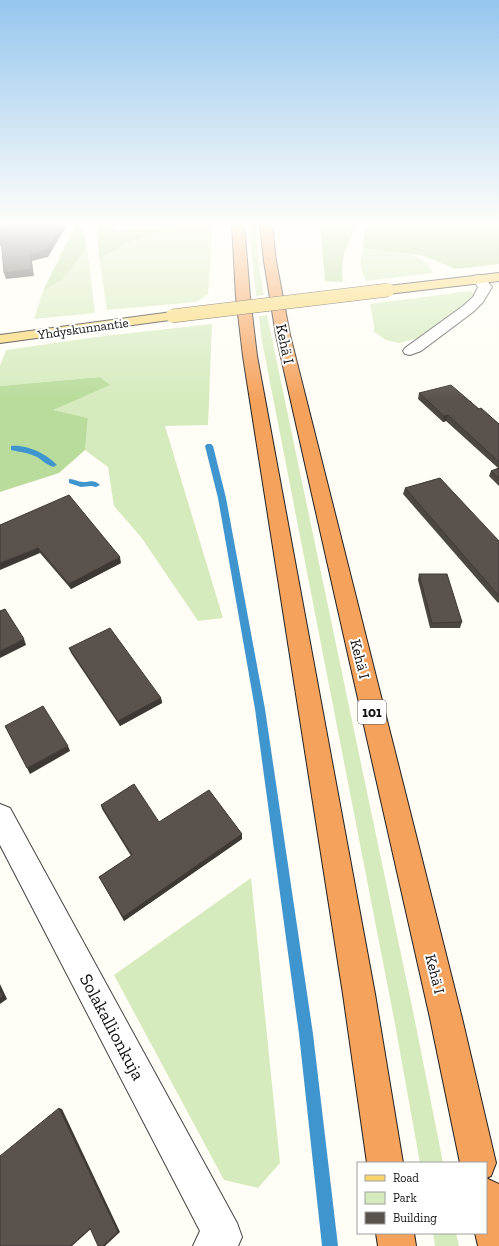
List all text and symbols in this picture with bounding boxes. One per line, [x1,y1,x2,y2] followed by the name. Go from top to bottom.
[36,315,130,342] street label: Yhdyskunnantie
[272,322,298,366] street label: Kehä I
[346,637,374,681] street label: Kehä I
[358,700,386,724] road number: 101
[421,952,449,996] street label: Kehä I
[75,970,149,1084] street label: Solakallionkuja
[357,1162,487,1234] legend
[393,1171,419,1185] text: Road
[393,1191,418,1205] text: Park
[393,1211,437,1225] text: Building

